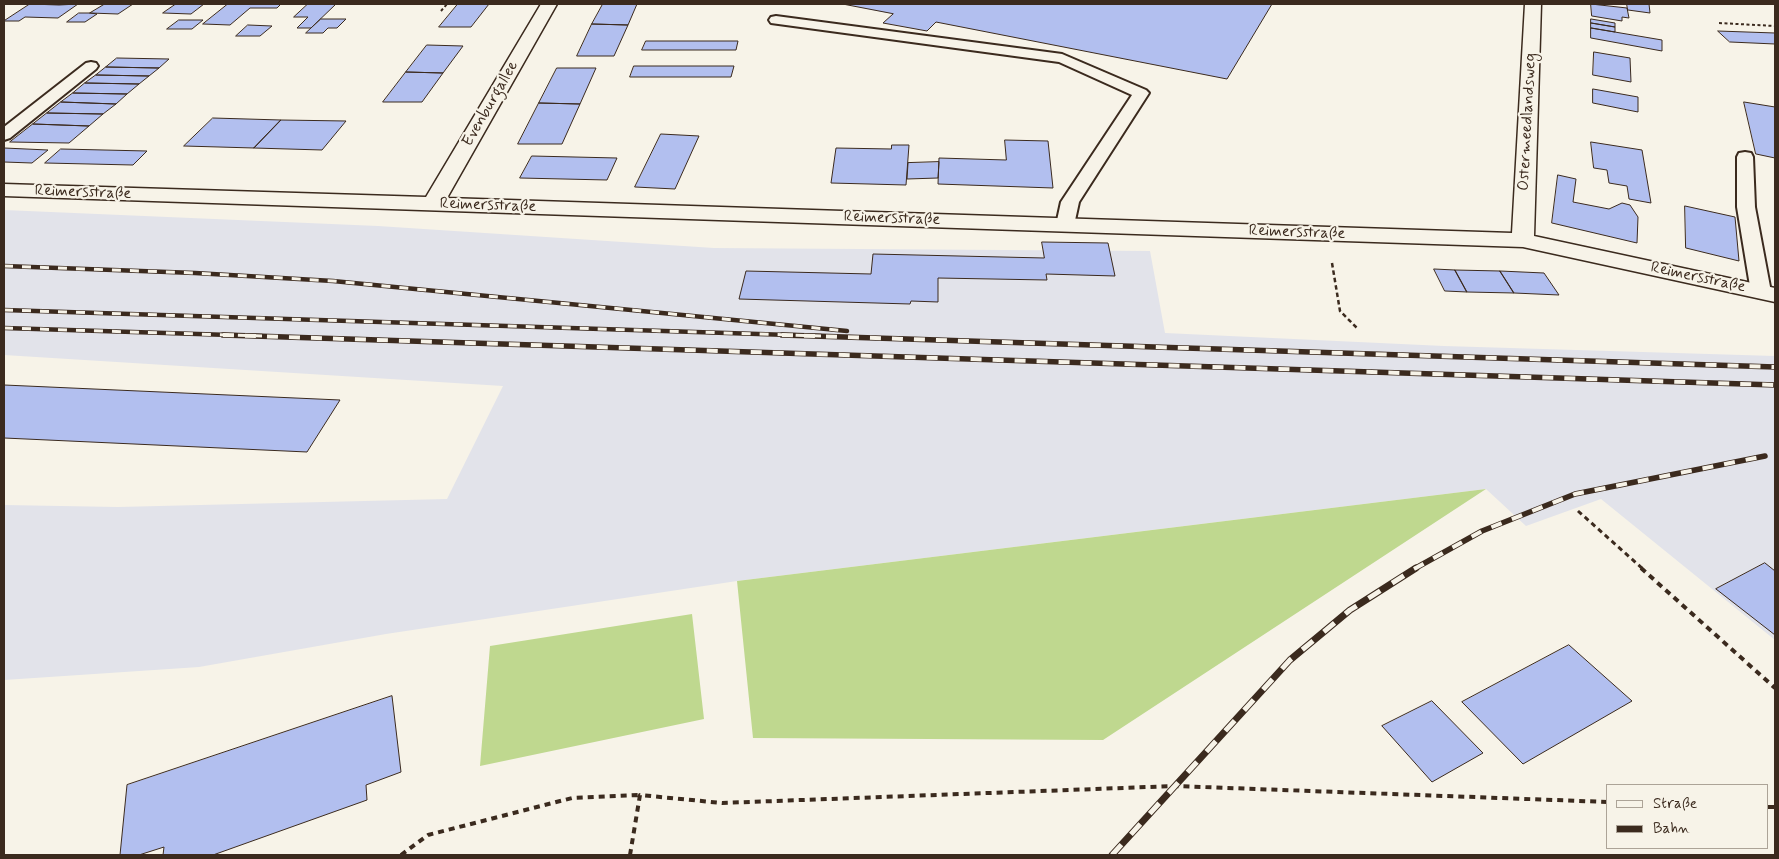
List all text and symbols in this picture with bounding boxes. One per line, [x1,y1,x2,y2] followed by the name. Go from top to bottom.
[1515,53,1541,191] street label: Ostermeedlandsweg
[459,58,523,150] street label: Evenburgallee
[34,182,132,204] street label: Reimersstraße
[439,195,537,217] street label: Reimersstraße
[843,208,941,230] street label: Reimersstraße
[1248,222,1346,244] street label: Reimersstraße
[1649,259,1747,297] street label: Reimersstraße
[1606,784,1769,849] legend
[1653,794,1697,814] text: Straße
[1653,819,1690,839] text: Bahn

